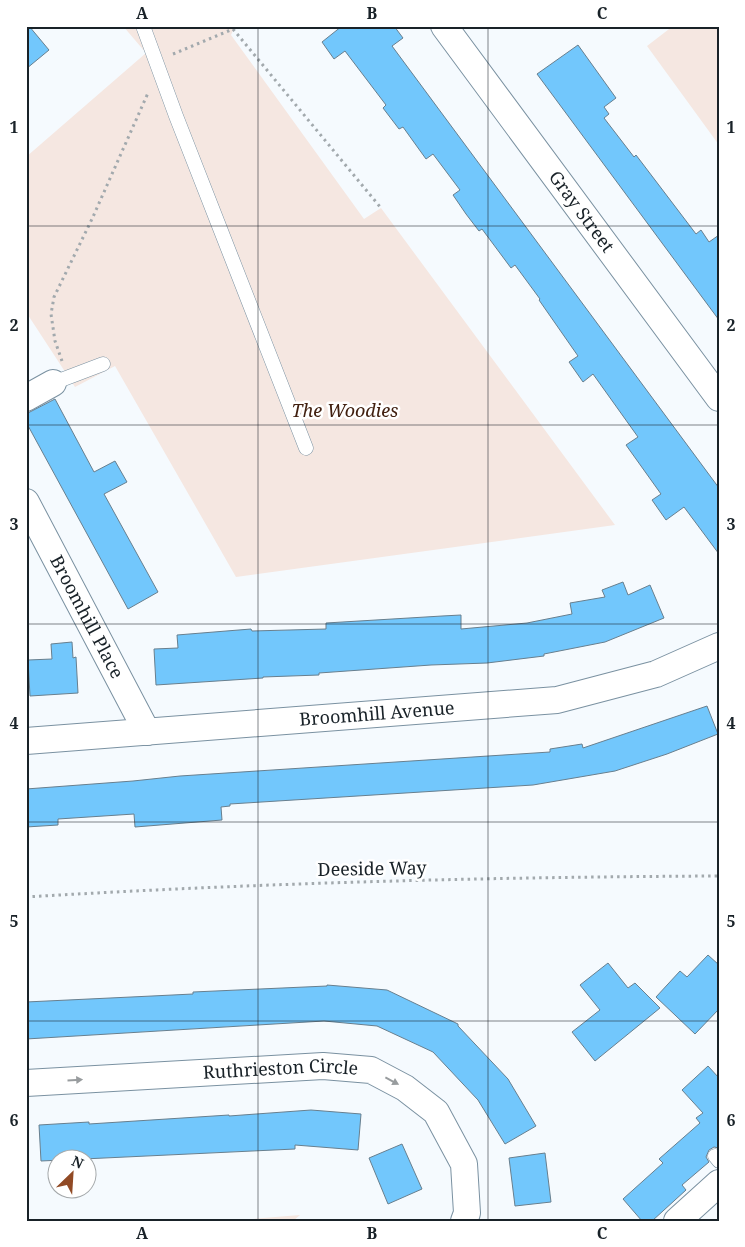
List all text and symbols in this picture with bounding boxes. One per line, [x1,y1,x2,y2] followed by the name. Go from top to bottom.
[136,2,149,24] text: A
[367,2,378,24] text: B
[597,2,608,24] text: C
[9,116,19,138] text: 1
[726,116,736,138] text: 1
[544,165,620,257] street label: Gray Street
[9,314,19,336] text: 2
[726,314,736,336] text: 2
[292,398,398,422] park label: The Woodies
[9,513,19,535] text: 3
[726,513,736,535] text: 3
[45,551,130,682] street label: Broomhill Place
[298,695,455,731] street label: Broomhill Avenue
[9,712,19,734] text: 4
[726,712,736,734] text: 4
[317,855,428,881] street label: Deeside Way
[9,910,19,932] text: 5
[726,910,736,932] text: 5
[202,1053,359,1084] street label: Ruthrieston Circle
[67,1075,83,1083] one-way arrow
[384,1077,399,1085] one-way arrow
[9,1109,19,1131] text: 6
[726,1109,736,1131] text: 6
[48,1150,98,1200] north arrow
[69,1151,87,1173] text: N
[136,1222,149,1244] text: A
[367,1222,378,1244] text: B
[597,1222,608,1244] text: C

